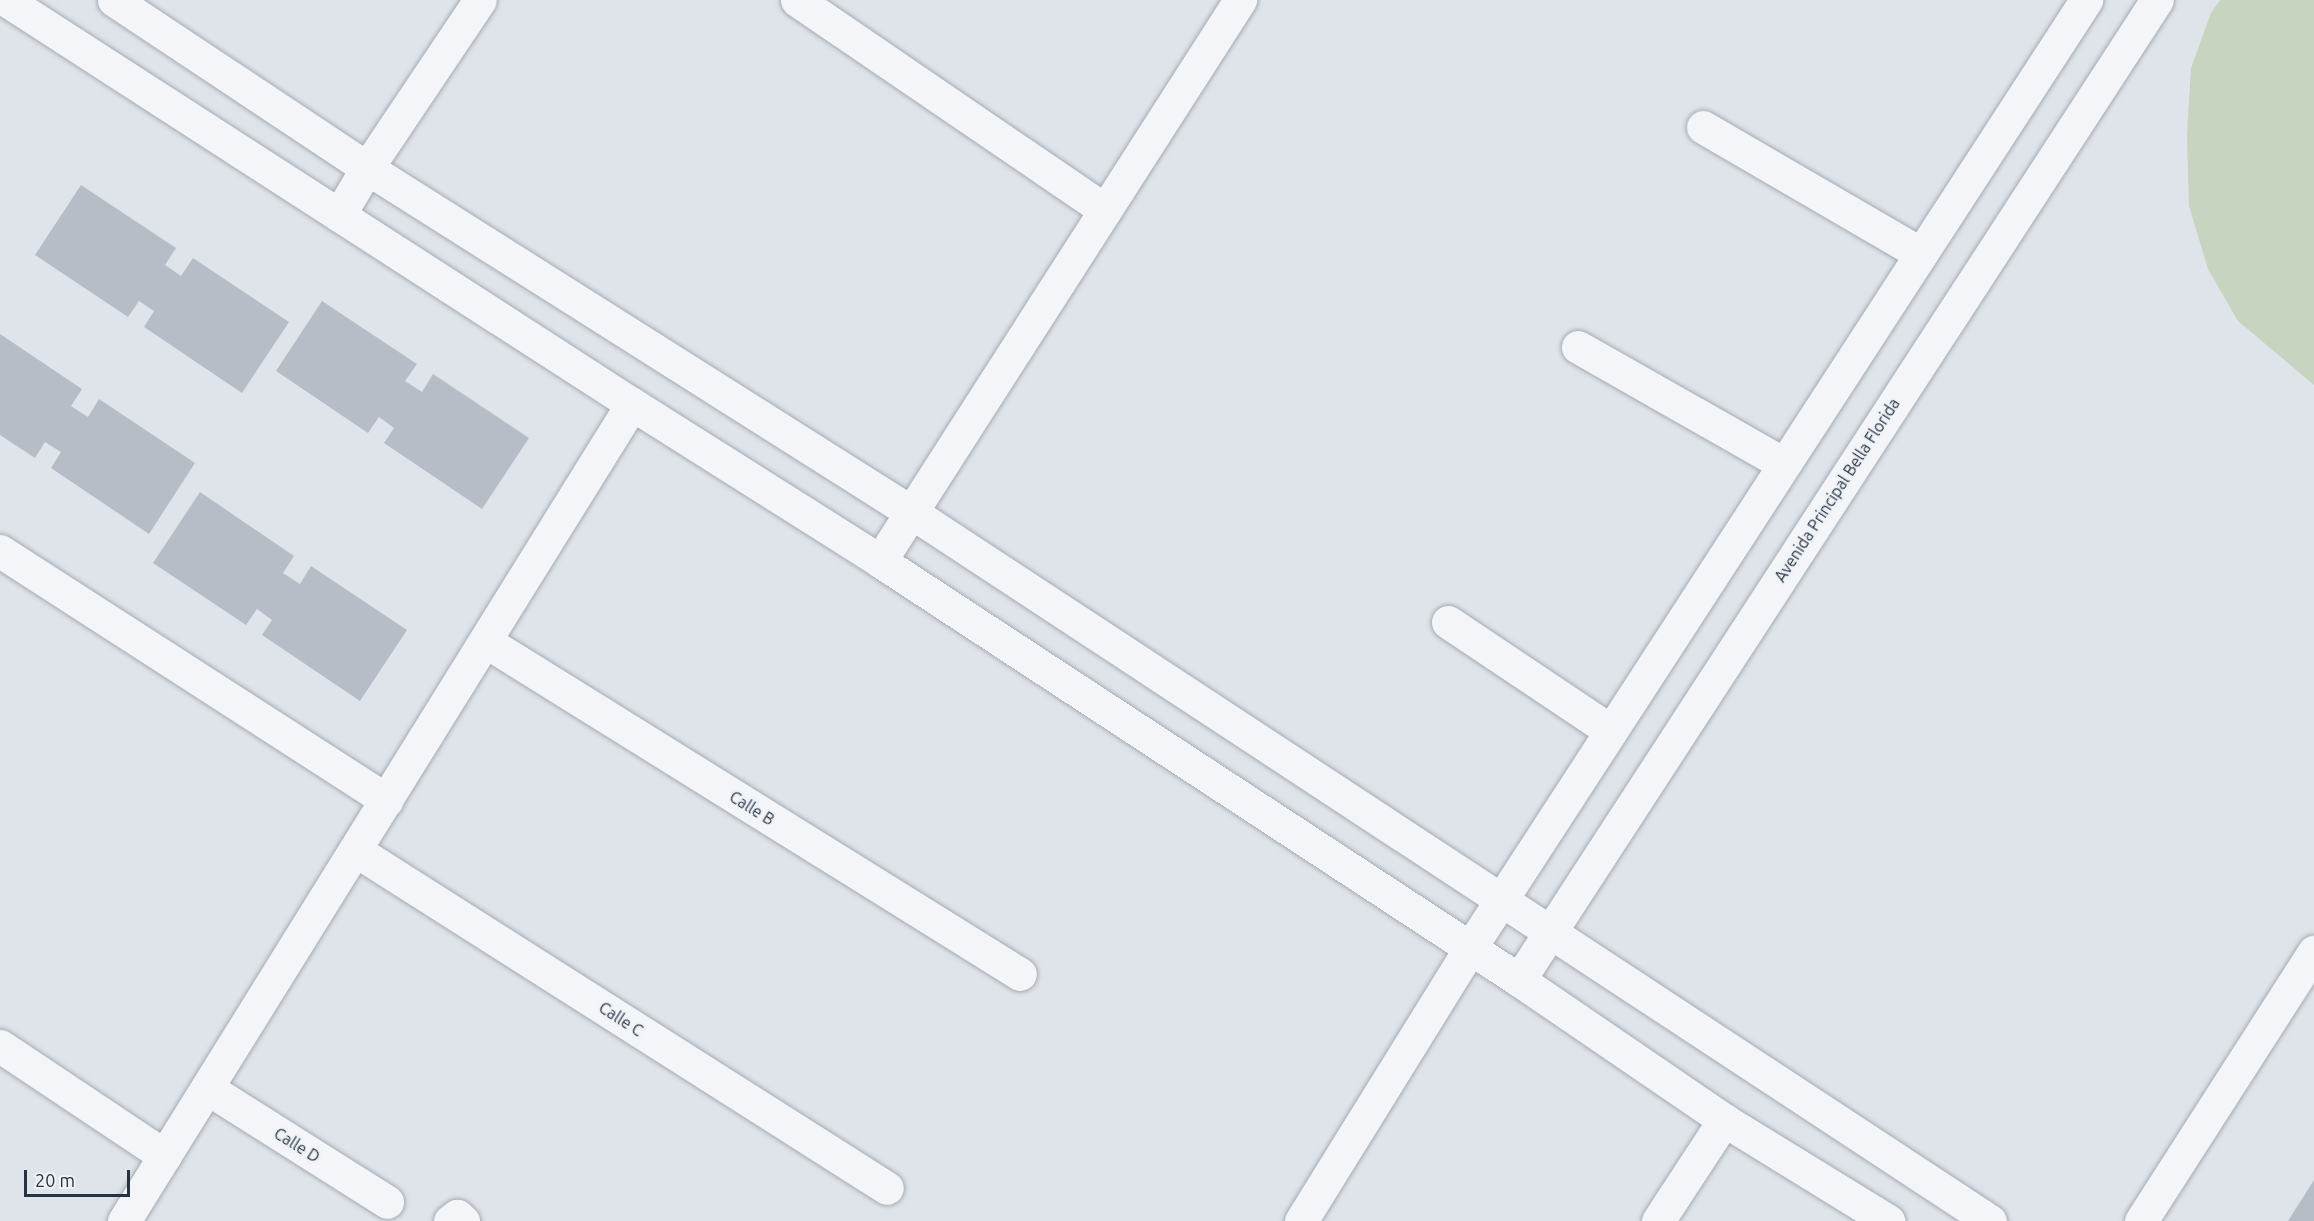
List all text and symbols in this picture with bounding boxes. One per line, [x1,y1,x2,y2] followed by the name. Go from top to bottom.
[1770,394,1904,586] street label: Avenida Principal Bella Florida
[726,787,778,829] street label: Calle B
[595,998,647,1040] street label: Calle C
[271,1124,323,1166] street label: Calle D
[27,1158,134,1196] scale bar
[35,1170,75,1190] text: 20 m

